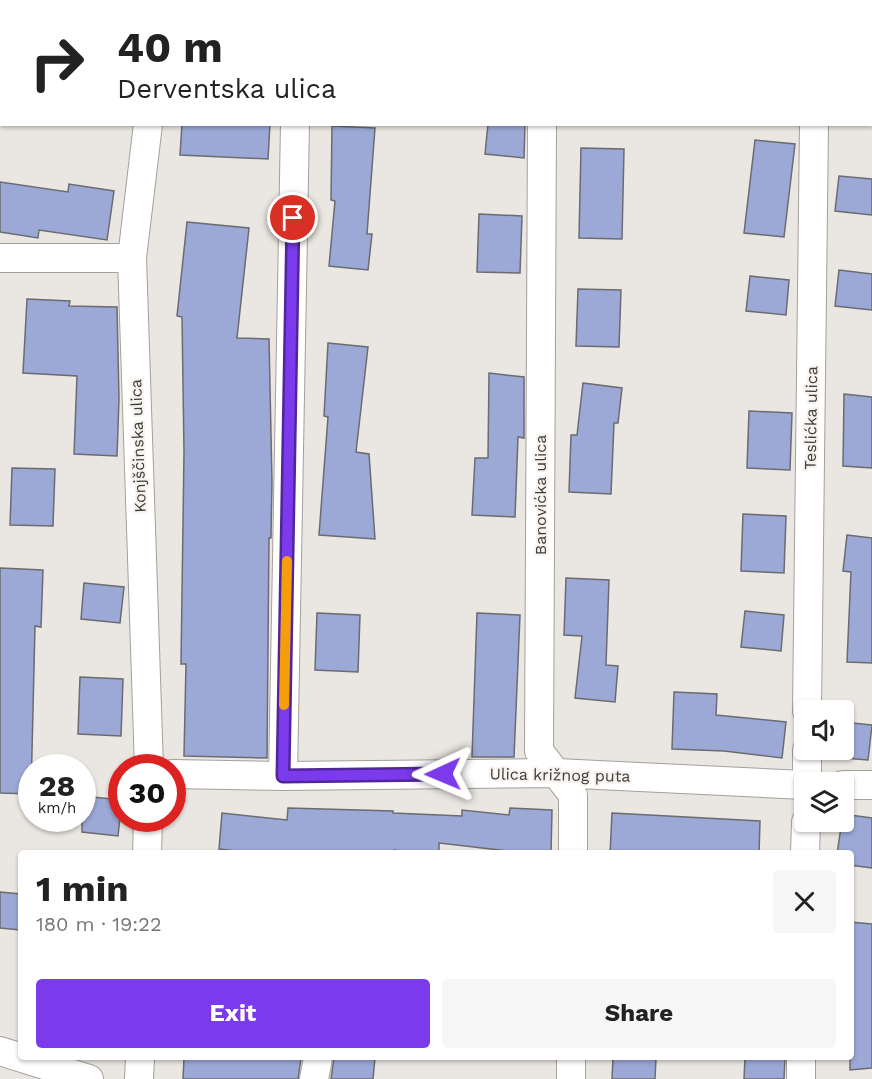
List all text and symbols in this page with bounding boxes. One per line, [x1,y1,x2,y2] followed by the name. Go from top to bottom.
[117,23,223,72] text: 40 m
[18,24,96,102] icon: right
[117,73,336,105] text: Derventska ulica
[267,192,318,243] pin
[276,201,309,234] icon: arrive
[801,366,821,470] street label: Teslićka ulica
[126,379,150,513] street label: Konjščinska ulica
[531,435,550,555] street label: Banovićka ulica
[794,700,854,832] map controls
[794,700,854,760] button: sound
[411,742,475,806] position arrow
[108,754,186,832] speed limit sign: 30
[489,764,631,786] street label: Ulica križnog puta
[39,768,75,803] text: 28
[794,772,854,832] button: layers
[38,799,76,817] text: km/h
[36,868,128,910] text: 1 min
[773,870,836,933] button: close
[36,912,162,936] text: 180 m · 19:22
[36,979,430,1048] button: Exit
[442,979,836,1048] button: Share

